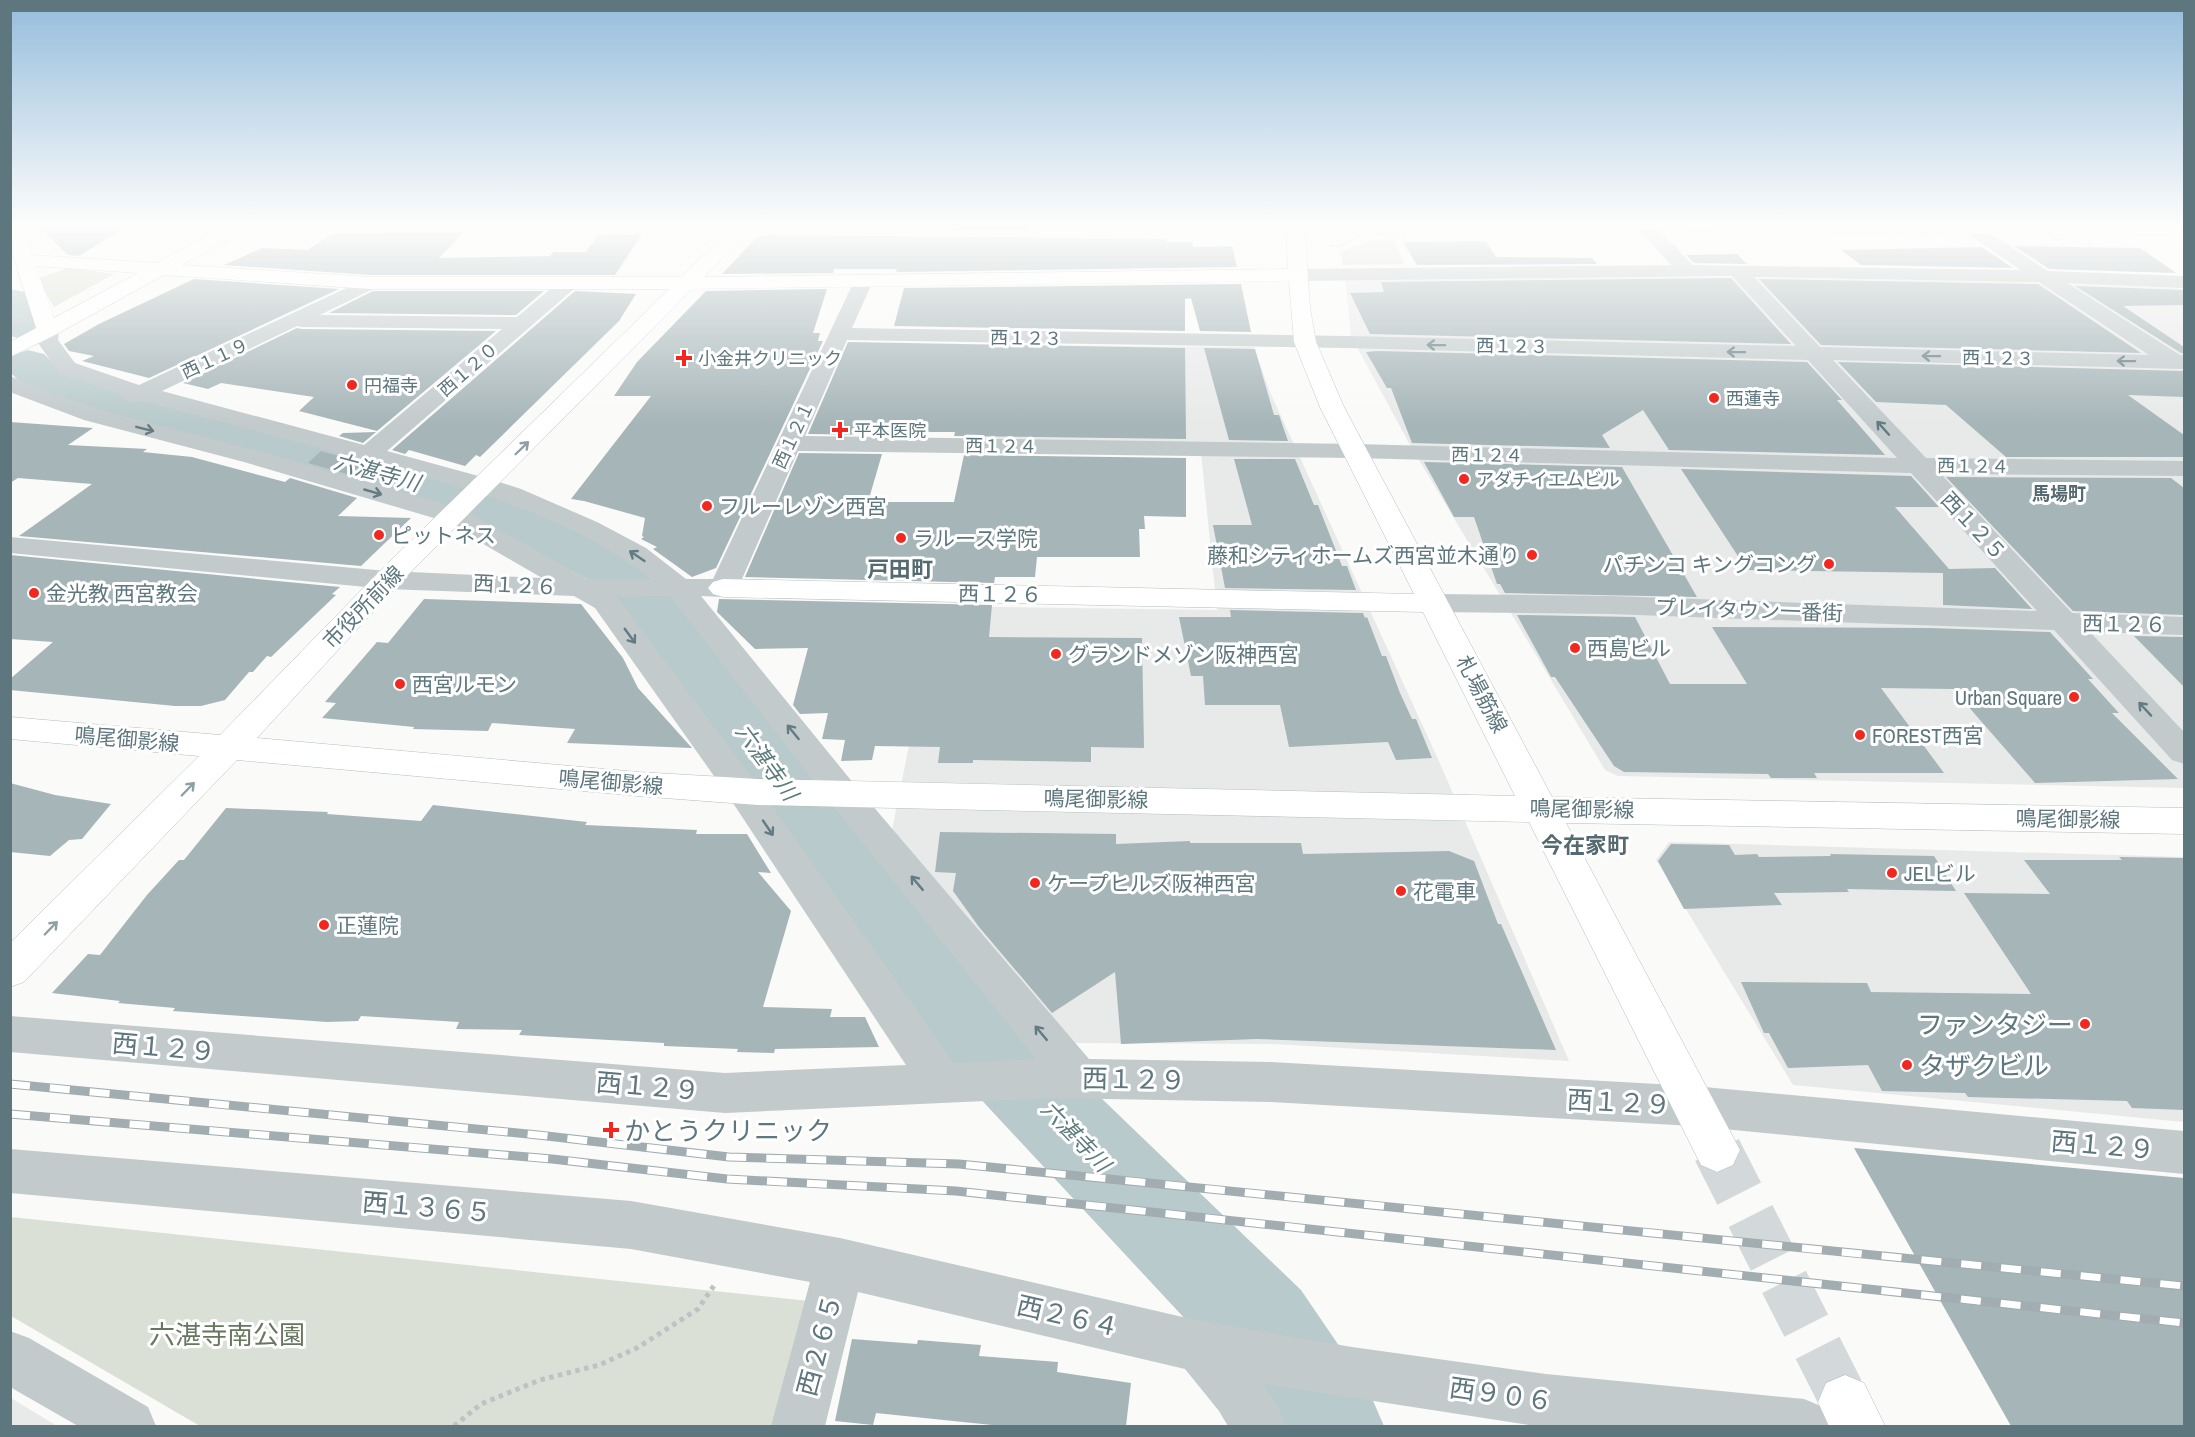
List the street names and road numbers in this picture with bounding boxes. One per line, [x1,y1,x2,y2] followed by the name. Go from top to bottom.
[990,325,1062,351] street label: 西１２３
[177,331,253,385] street label: 西１１９
[1476,333,1548,359] street label: 西１２３
[433,336,503,402] street label: 西１２０
[1962,345,2034,371] street label: 西１２３
[766,397,820,473] street label: 西１２１
[965,433,1037,459] street label: 西１２４
[1451,442,1523,468] street label: 西１２４
[1937,453,2009,479] street label: 西１２４
[1935,485,2013,567] street label: 西１２５
[316,559,410,655] street label: 市役所前線
[472,568,558,602] street label: 西１２６
[958,579,1042,609] street label: 西１２６
[1654,592,1844,628] street label: プレイタウン一番街
[2082,609,2166,639] street label: 西１２６
[1449,650,1515,738] street label: 札場筋線
[73,720,181,758] street label: 鳴尾御影線
[557,763,665,801] street label: 鳴尾御影線
[1043,784,1149,814] street label: 鳴尾御影線
[1529,794,1635,824] street label: 鳴尾御影線
[2015,804,2121,834] street label: 鳴尾御影線
[111,1025,217,1069] street label: 西１２９
[1082,1061,1186,1097] street label: 西１２９
[595,1064,701,1108] street label: 西１２９
[1566,1082,1672,1122] street label: 西１２９
[2050,1123,2156,1167] street label: 西１２９
[361,1184,493,1230] street label: 西１３６５
[1013,1287,1123,1345] street label: 西２６４
[789,1290,849,1400] street label: 西２６５
[1447,1369,1555,1419] street label: 西９０６

